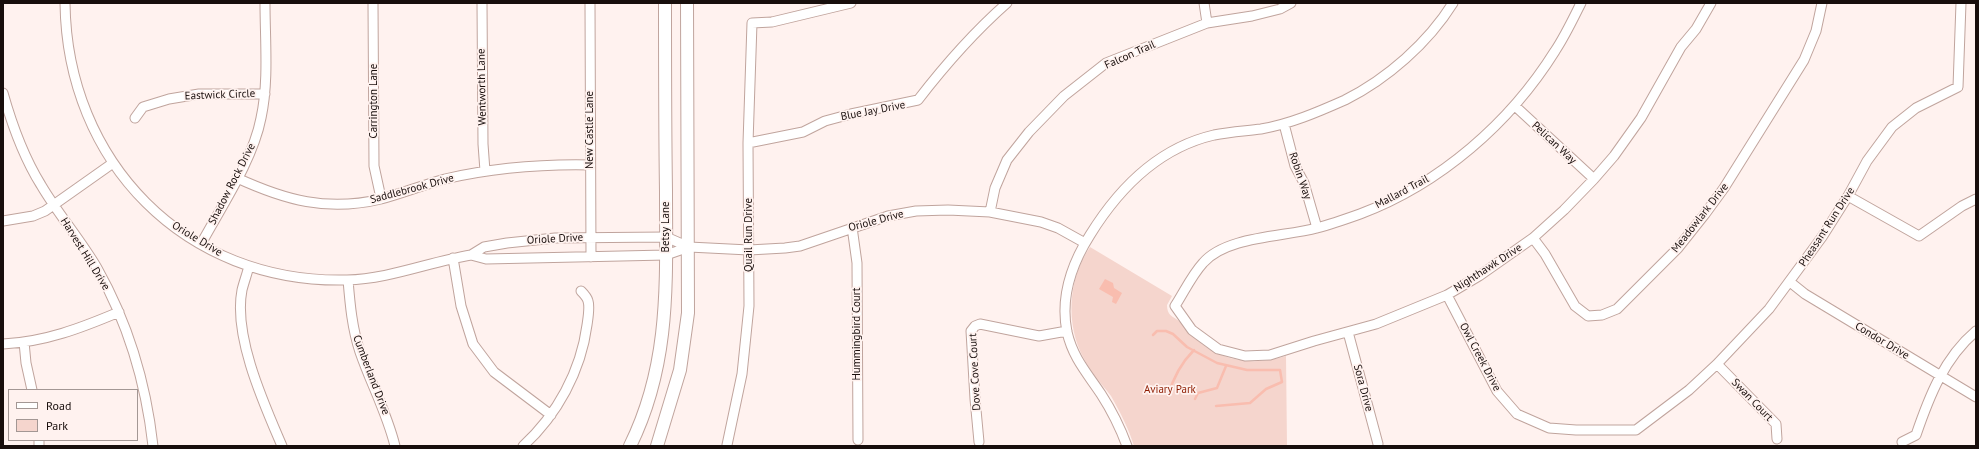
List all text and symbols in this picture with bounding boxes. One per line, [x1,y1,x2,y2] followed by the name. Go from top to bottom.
[1103,38,1157,72] street label: Falcon Trail
[475,48,489,126] street label: Wentworth Lane
[367,64,381,138] street label: Carrington Lane
[184,87,256,103] street label: Eastwick Circle
[583,91,597,169] street label: New Castle Lane
[840,98,906,124] street label: Blue Jay Drive
[1529,119,1579,167] street label: Pelican Way
[206,141,258,227] street label: Shadow Rock Drive
[1286,151,1314,201] street label: Robin Way
[369,171,455,207] street label: Saddlebrook Drive
[1373,172,1431,212] street label: Mallard Trail
[1669,181,1731,255] street label: Meadowlark Drive
[1796,185,1858,269] street label: Pheasant Run Drive
[742,198,756,272] street label: Quail Run Drive
[659,202,673,252] street label: Betsy Lane
[847,207,905,235] street label: Oriole Drive
[57,215,113,293] street label: Harvest Hill Drive
[169,219,225,259] street label: Oriole Drive
[526,231,584,247] street label: Oriole Drive
[1452,241,1524,295] street label: Nighthawk Drive
[850,287,864,381] street label: Hummingbird Court
[1852,320,1912,362] street label: Condor Drive
[1456,321,1504,393] street label: Owl Creek Drive
[350,333,392,417] street label: Cumberland Drive
[966,333,984,411] street label: Dove Cove Court
[1350,363,1376,413] street label: Sora Drive
[1729,376,1775,424] street label: Swan Court
[1144,383,1196,397] park label: Aviary Park
[8,389,138,441] legend
[46,398,71,413] text: Road
[46,418,68,433] text: Park

